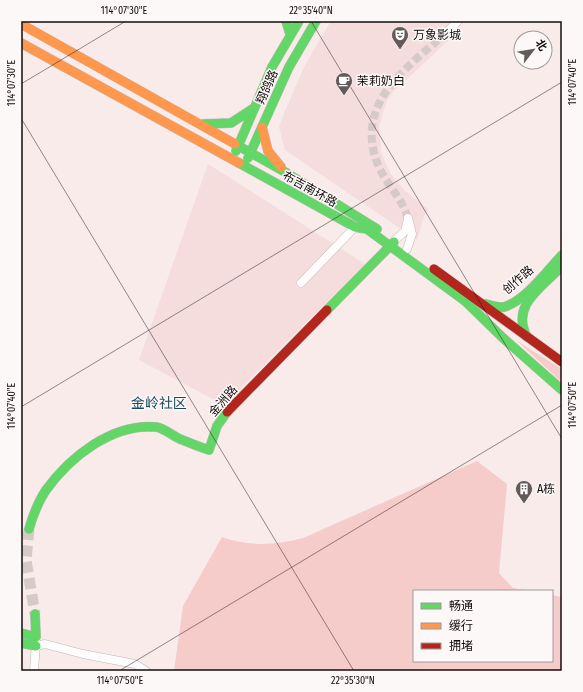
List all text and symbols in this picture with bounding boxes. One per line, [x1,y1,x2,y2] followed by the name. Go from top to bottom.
[101,5,148,17] text: 114°07'30"E
[289,5,333,17] text: 22°35'40"N
[390,25,410,50] theatre icon: 万象影城
[413,28,461,42] place label: 万象影城
[513,30,553,70] north arrow
[533,37,550,53] text: 北
[567,58,579,105] text: 114°07'40"E
[6,59,18,106] text: 114°07'30"E
[253,68,281,106] street label: 翔鸽路
[334,71,354,96] cafe icon: 茉莉奶白
[357,74,405,88] place label: 茉莉奶白
[280,168,340,210] street label: 布吉南环路
[500,263,536,297] street label: 创作路
[567,381,579,428] text: 114°07'50"E
[6,382,18,429] text: 114°07'40"E
[206,383,240,419] street label: 金洲路
[131,395,187,412] district label: 金岭社区
[514,479,534,504] building icon: A栋
[537,482,555,496] place label: A栋
[413,590,553,662] legend
[449,599,473,613] text: 畅通
[449,619,473,633] text: 缓行
[449,639,473,653] text: 拥堵
[97,675,144,687] text: 114°07'50"E
[331,675,375,687] text: 22°35'30"N

